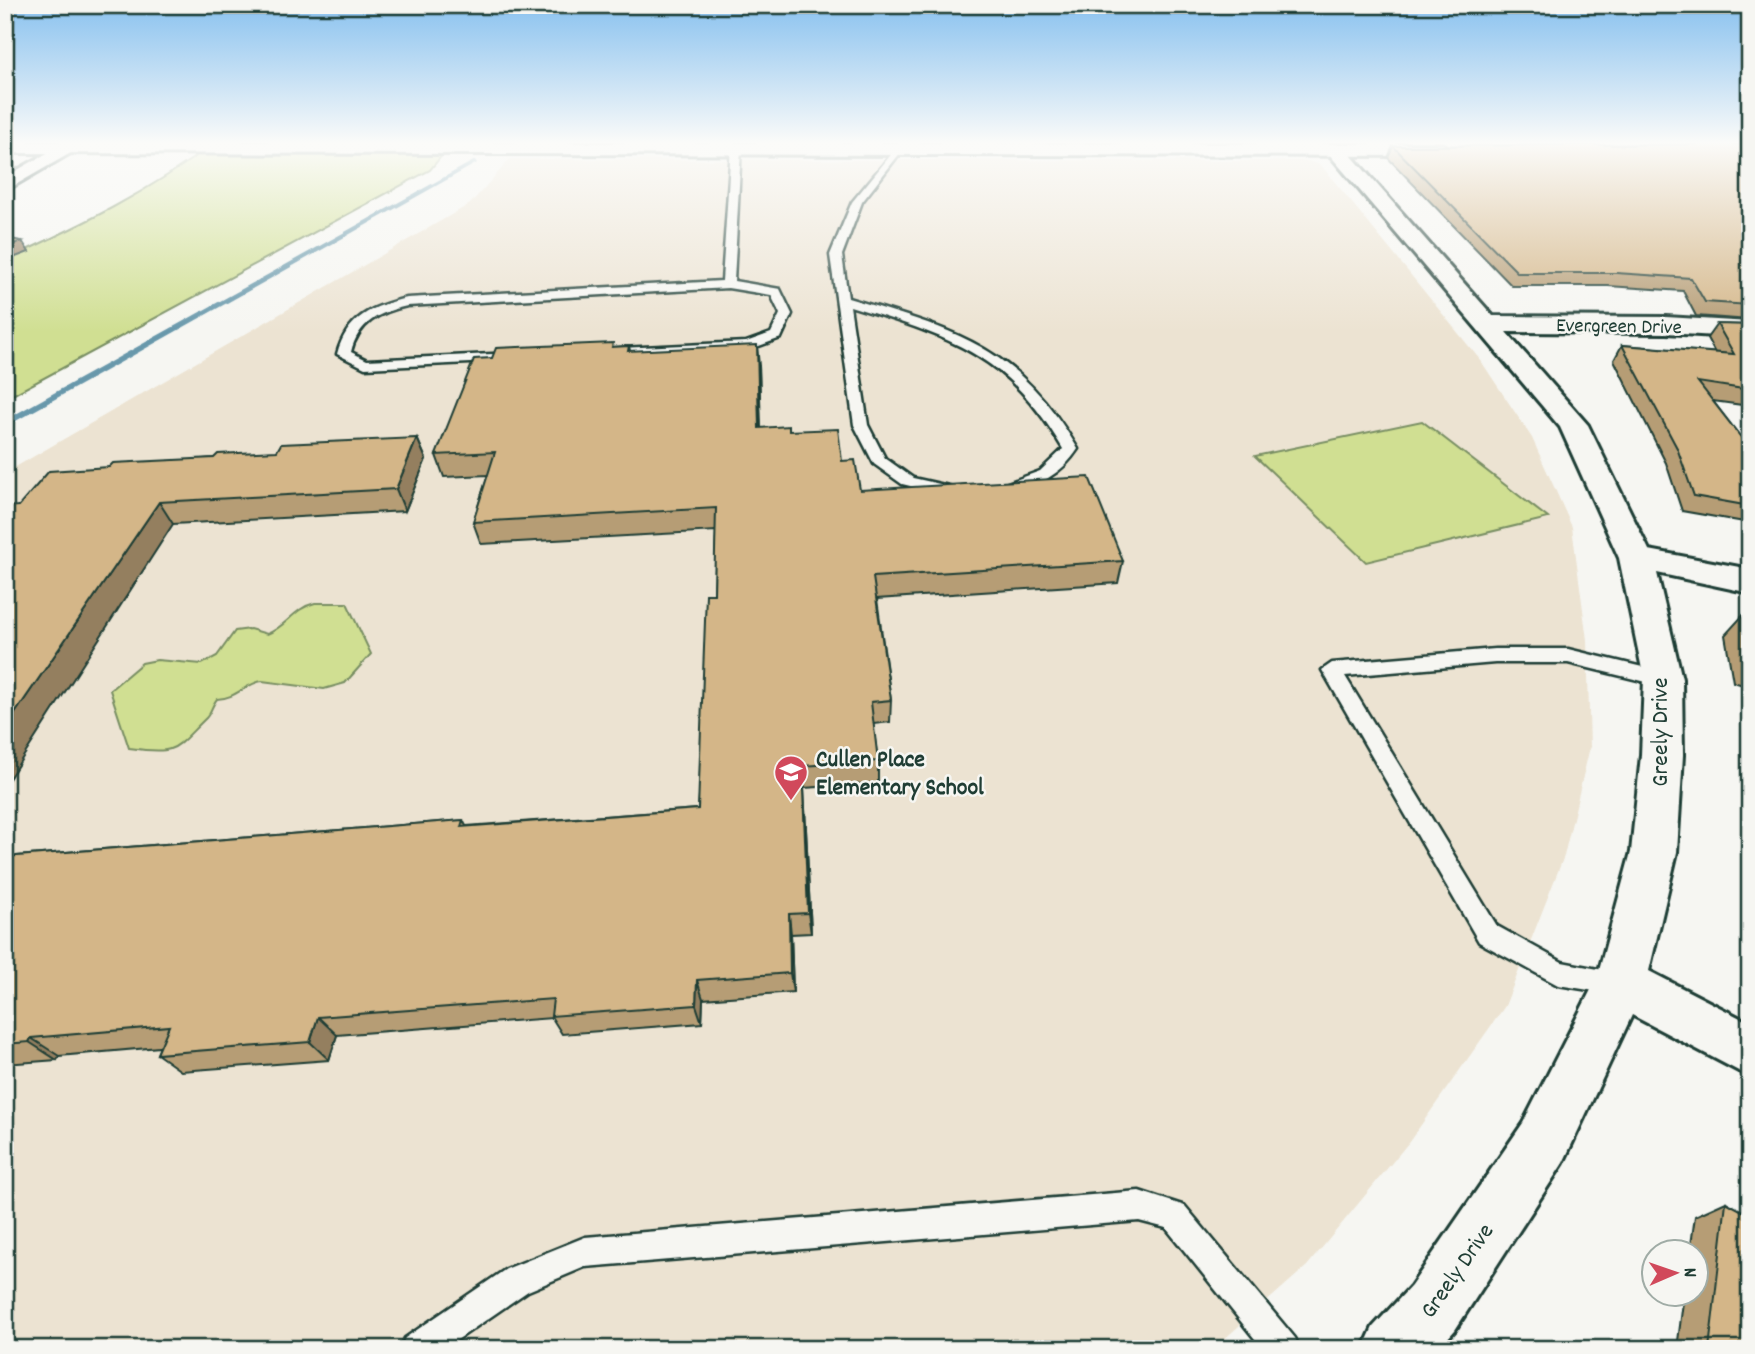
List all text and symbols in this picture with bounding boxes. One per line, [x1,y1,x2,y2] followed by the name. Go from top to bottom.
[1556,312,1682,344] street label: Evergreen Drive
[1645,677,1679,787] street label: Greely Drive
[816,744,984,806] place label: Cullen Place Elementary School
[772,753,810,802] school or university icon: Cullen Place Elementary School
[1413,1217,1504,1326] street label: Greely Drive
[1640,1238,1710,1308] north arrow
[1675,1267,1702,1278] text: N

